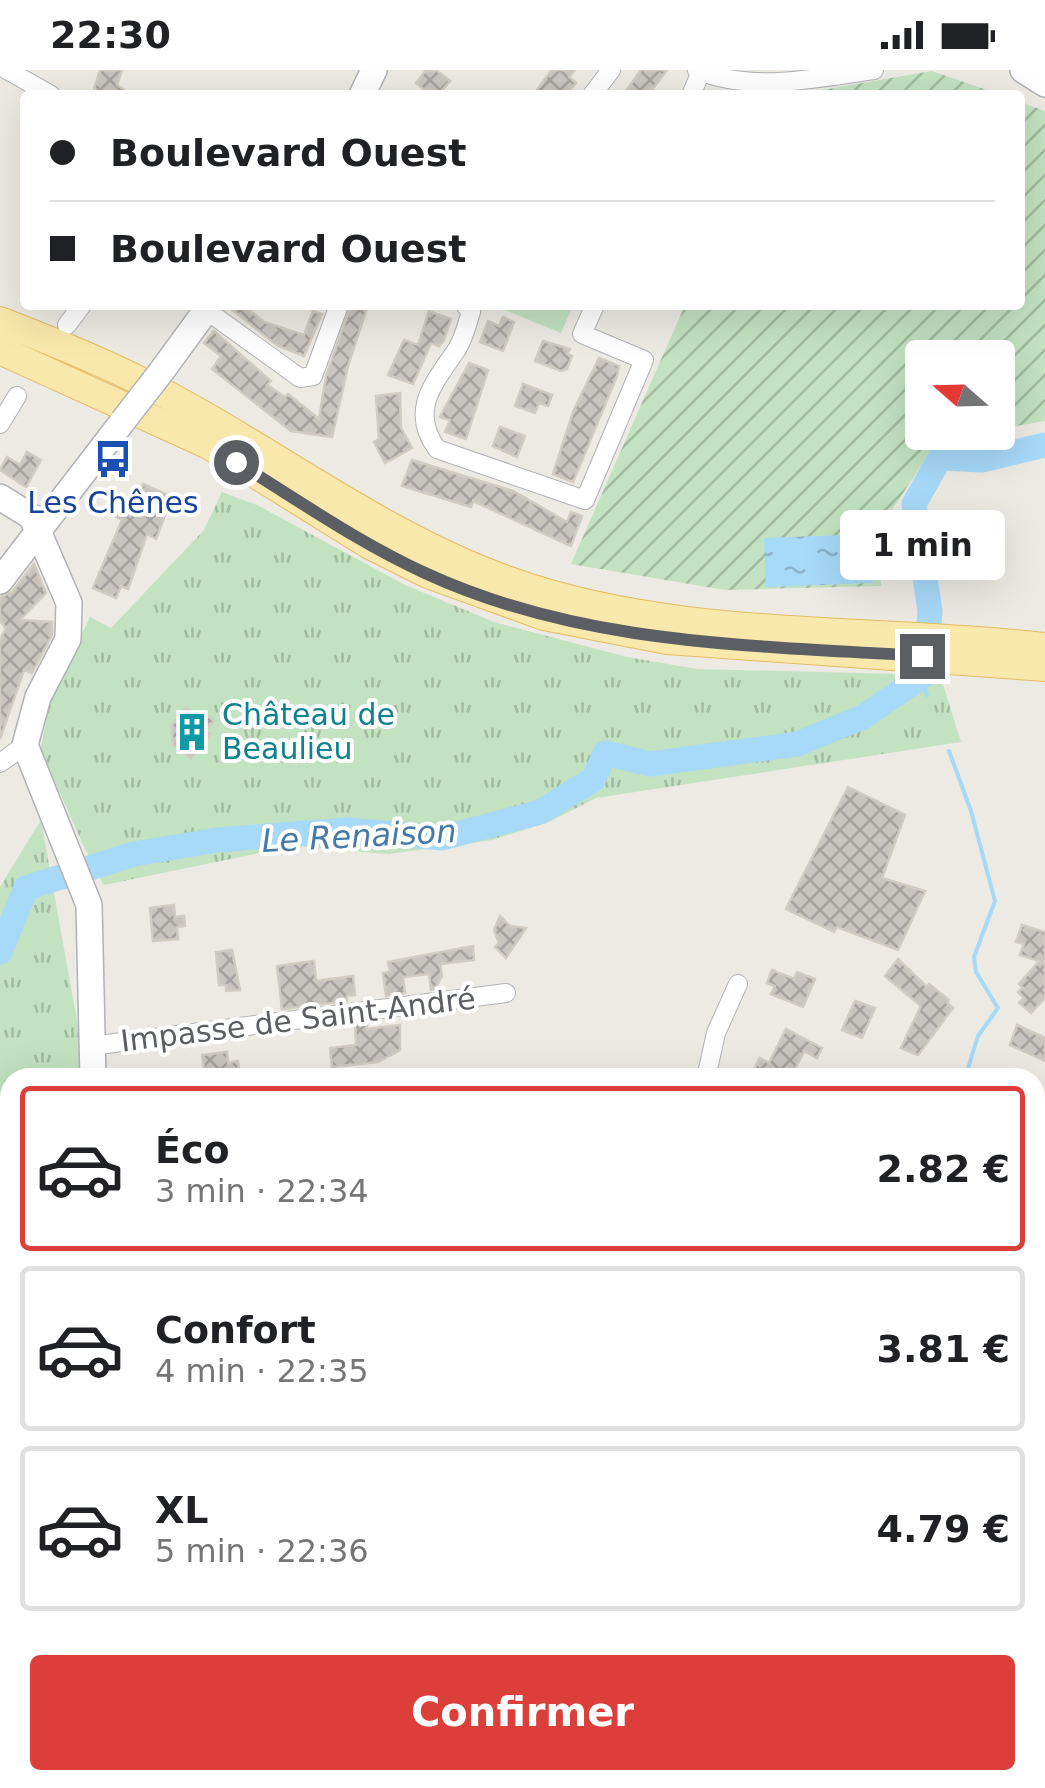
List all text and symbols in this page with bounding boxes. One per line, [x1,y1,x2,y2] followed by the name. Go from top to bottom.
[50,13,171,57] text: 22:30
[110,131,466,175] text: Boulevard Ouest
[110,227,466,271] text: Boulevard Ouest
[905,340,1015,450] north arrow
[905,340,1015,450] map controls
[92,438,134,480] bus stop icon: Les Chênes
[214,440,259,485] route start
[27,485,199,520] place label: Les Chênes
[840,511,1004,581] callout: 1 min
[872,526,973,564] text: 1 min
[900,634,945,679] route end
[222,697,395,766] place label: Château de Beaulieu
[171,711,213,753] building icon: Château de Beaulieu
[261,812,457,860] water label: Le Renaison
[119,980,477,1059] street label: Impasse de Saint-André
[35,1124,125,1214] icon: car
[155,1128,230,1172] text: Éco
[877,1147,1010,1191] text: 2.82 €
[155,1172,369,1210] text: 3 min · 22:34
[35,1304,125,1394] icon: car
[155,1308,316,1352] text: Confort
[877,1327,1010,1371] text: 3.81 €
[155,1352,369,1390] text: 4 min · 22:35
[35,1484,125,1574] icon: car
[155,1488,209,1532] text: XL
[877,1507,1010,1551] text: 4.79 €
[155,1532,369,1570] text: 5 min · 22:36
[30,1655,1015,1770] button: Confirmer

